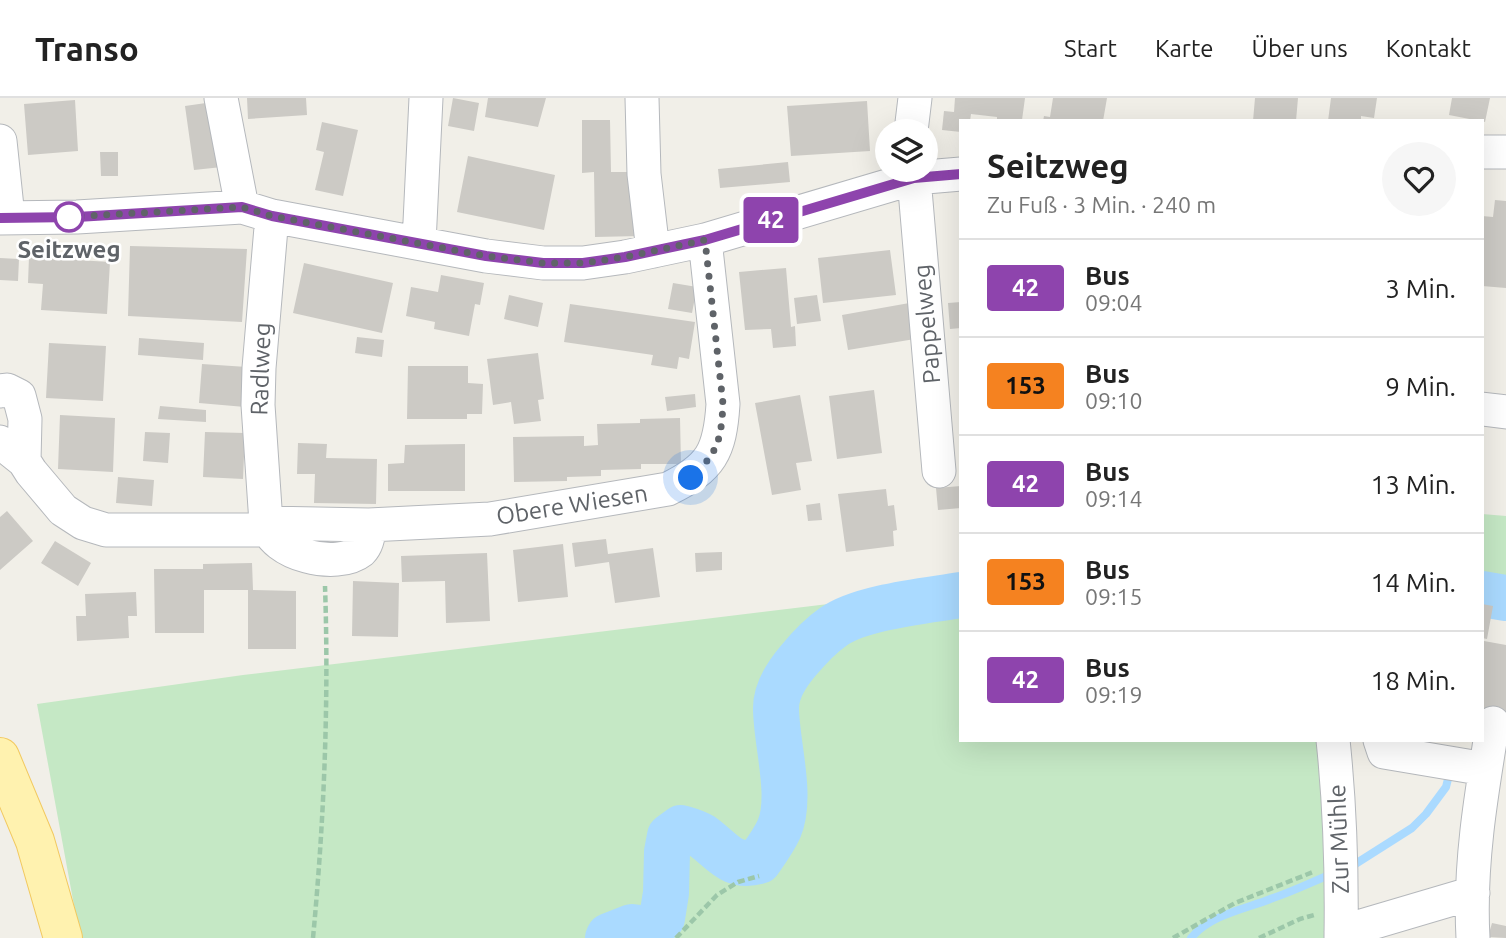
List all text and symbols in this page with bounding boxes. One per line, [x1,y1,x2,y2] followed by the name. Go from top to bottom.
[35,30,139,67] text: Transo
[1064,35,1117,62] text: Start
[1155,35,1214,62] text: Karte
[1252,35,1348,62] text: Über uns
[1386,35,1471,62] text: Kontakt
[875,119,938,182] map controls
[875,119,938,182] button: layers
[1382,142,1456,216] button: heart
[987,147,1129,184] text: Seitzweg
[987,192,1216,217] text: Zu Fuß · 3 Min. · 240 m
[740,197,802,243] line badge: 42
[54,202,84,232] marker: Seitzweg
[757,206,785,233] text: 42
[17,236,121,263] place label: Seitzweg
[1085,261,1130,290] text: Bus
[908,263,945,385] street label: Pappelweg
[1012,274,1039,301] text: 42
[1385,274,1456,303] text: 3 Min.
[1085,290,1143,315] text: 09:04
[245,322,276,416] street label: Radlweg
[1085,359,1130,388] text: Bus
[1005,372,1046,399] text: 153
[1385,372,1456,401] text: 9 Min.
[1085,388,1143,413] text: 09:10
[1085,457,1130,486] text: Bus
[673,460,708,495] your location
[1012,470,1039,497] text: 42
[1371,470,1456,499] text: 13 Min.
[494,479,650,530] street label: Obere Wiesen
[1085,486,1143,511] text: 09:14
[1085,555,1130,584] text: Bus
[1005,568,1046,595] text: 153
[1371,568,1456,597] text: 14 Min.
[1085,584,1143,609] text: 09:15
[1085,653,1130,682] text: Bus
[1012,666,1039,693] text: 42
[1371,666,1456,695] text: 18 Min.
[1085,682,1143,707] text: 09:19
[1323,784,1354,894] street label: Zur Mühle

